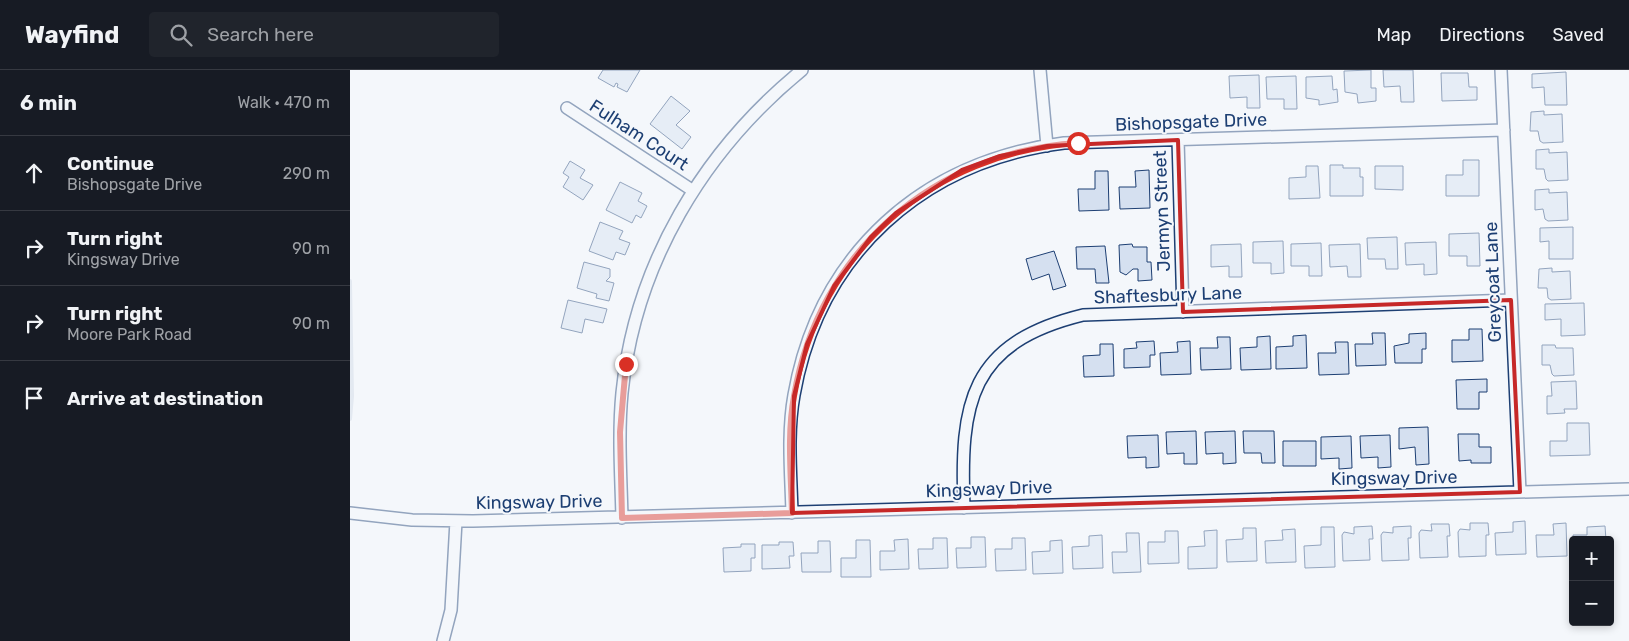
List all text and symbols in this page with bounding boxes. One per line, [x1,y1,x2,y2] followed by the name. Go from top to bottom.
[149,12,499,57] search box
[25,21,119,49] text: Wayfind
[167,21,195,49] icon: search
[207,23,314,46] text: Search here
[1376,24,1411,46] text: Map
[1439,24,1525,46] text: Directions
[1553,24,1604,46] text: Saved
[20,90,77,115] text: 6 min
[237,93,330,112] text: Walk · 470 m
[585,95,693,175] street label: Fulham Court
[1115,108,1267,136] street label: Bishopsgate Drive
[1067,132,1090,155] route start
[1149,150,1175,272] street label: Jermyn Street
[67,152,154,175] text: Continue
[20,159,48,187] icon: ahead
[283,164,330,183] text: 290 m
[67,175,202,194] text: Bishopsgate Drive
[1480,221,1506,343] street label: Greycoat Lane
[67,227,162,250] text: Turn right
[20,234,48,262] icon: right
[292,239,330,258] text: 90 m
[67,250,180,269] text: Kingsway Drive
[1093,281,1243,309] street label: Shaftesbury Lane
[67,302,162,325] text: Turn right
[20,309,48,337] icon: right
[292,314,330,333] text: 90 m
[67,325,192,344] text: Moore Park Road
[615,353,638,376] route end
[20,384,48,412] icon: arrive
[67,387,263,410] text: Arrive at destination
[1330,466,1458,490] street label: Kingsway Drive
[925,476,1053,502] street label: Kingsway Drive
[475,490,603,514] street label: Kingsway Drive
[1569,536,1614,626] map controls
[1569,536,1614,581] button: +
[1569,581,1614,626] button: −

